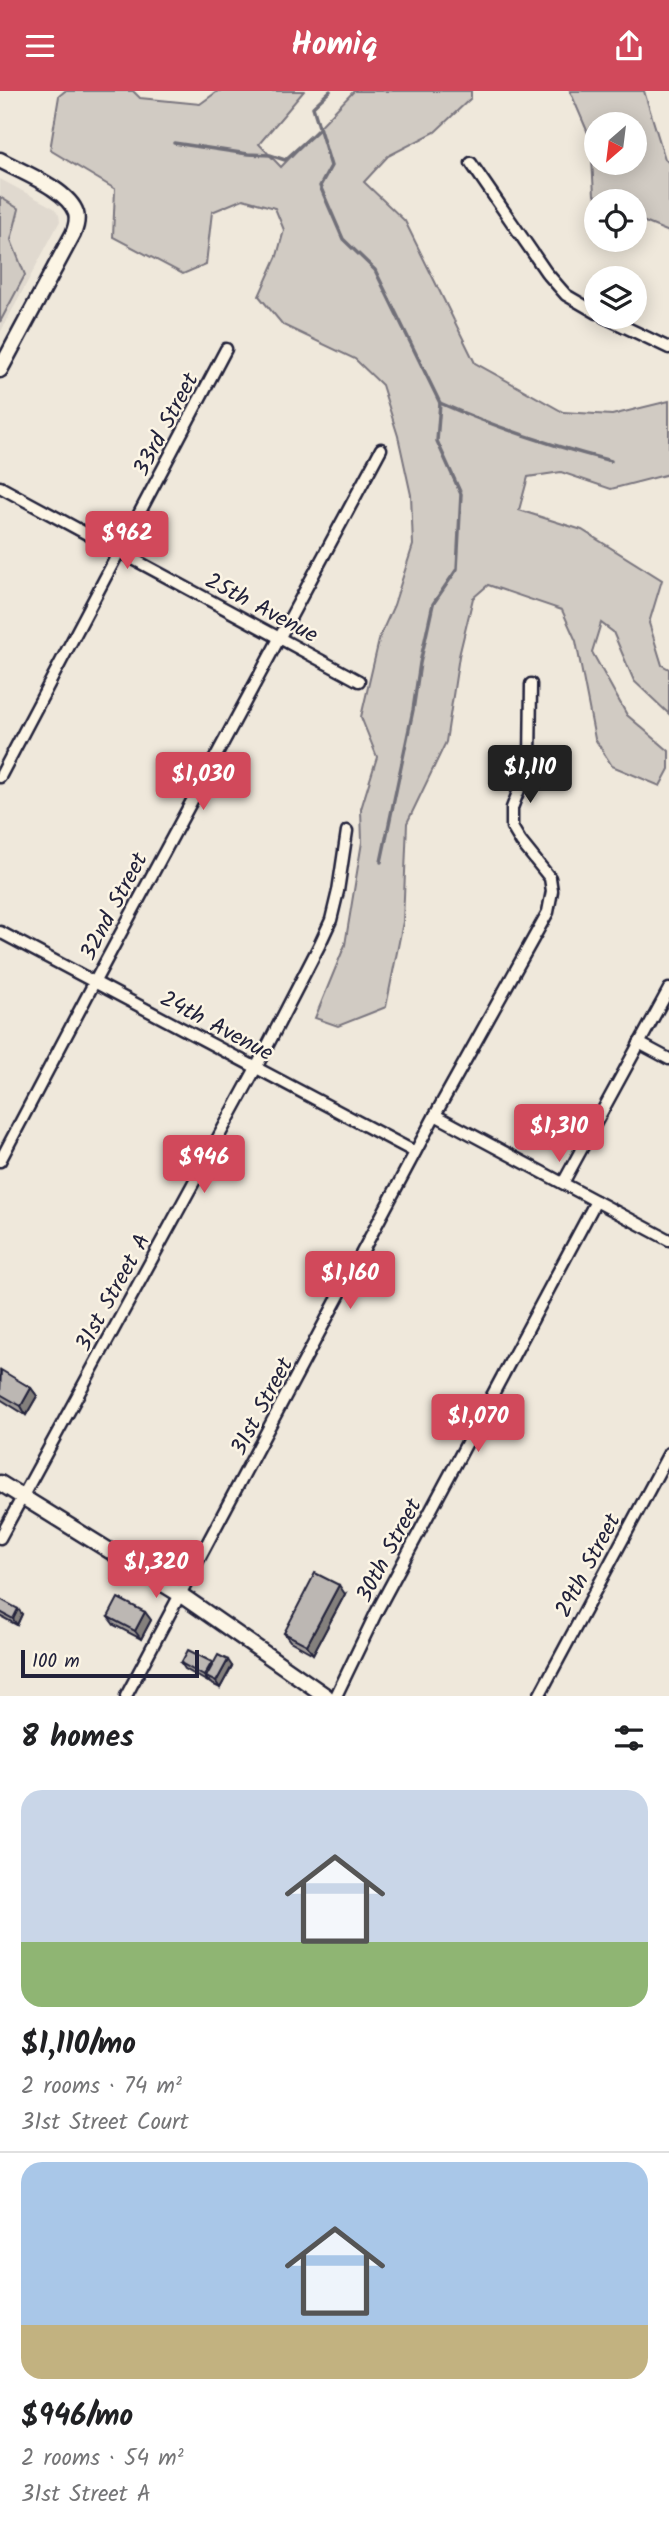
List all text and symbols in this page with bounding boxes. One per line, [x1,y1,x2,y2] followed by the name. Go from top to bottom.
[291,20,378,71] text: Homiq
[21,27,59,65] icon: menu
[610,27,648,65] icon: share
[584,112,648,175] north arrow
[584,112,647,329] map controls
[584,189,647,252] button: locate
[584,266,647,329] button: layers
[124,366,210,483] street label: 33rd Street
[86,511,168,571] pin: $962
[101,516,153,552] text: $962
[198,564,324,654] street label: 25th Avenue
[473,745,587,805] pin: $1,110
[504,750,556,786] text: $1,110
[146,753,260,812] pin: $1,030
[172,757,234,793] text: $1,030
[71,846,159,967] street label: 32nd Street
[153,982,279,1072] street label: 24th Avenue
[502,1105,616,1164] pin: $1,310
[530,1109,588,1145] text: $1,310
[163,1135,245,1195] pin: $946
[179,1140,229,1176] text: $946
[67,1227,161,1358] street label: 31st Street A
[293,1251,407,1311] pin: $1,160
[321,1256,379,1292] text: $1,160
[222,1350,304,1462] street label: 31st Street
[421,1395,535,1454] pin: $1,070
[447,1399,509,1435] text: $1,070
[347,1491,433,1609] street label: 30th Street
[546,1506,632,1624] street label: 29th Street
[99,1541,213,1600] pin: $1,320
[124,1545,188,1581] text: $1,320
[21,1647,200,1679] scale bar
[32,1647,80,1677] text: 100 m
[21,1714,134,1762] text: 8 homes
[610,1719,648,1757] icon: filters
[272,1836,398,1962] icon: home
[21,2021,136,2069] text: $1,110/mo
[21,2069,182,2105] text: 2 rooms · 74 m²
[21,2105,189,2141] text: 31st Street Court
[272,2208,398,2334] icon: home
[21,2393,133,2441] text: $946/mo
[21,2441,184,2477] text: 2 rooms · 54 m²
[21,2477,151,2513] text: 31st Street A

